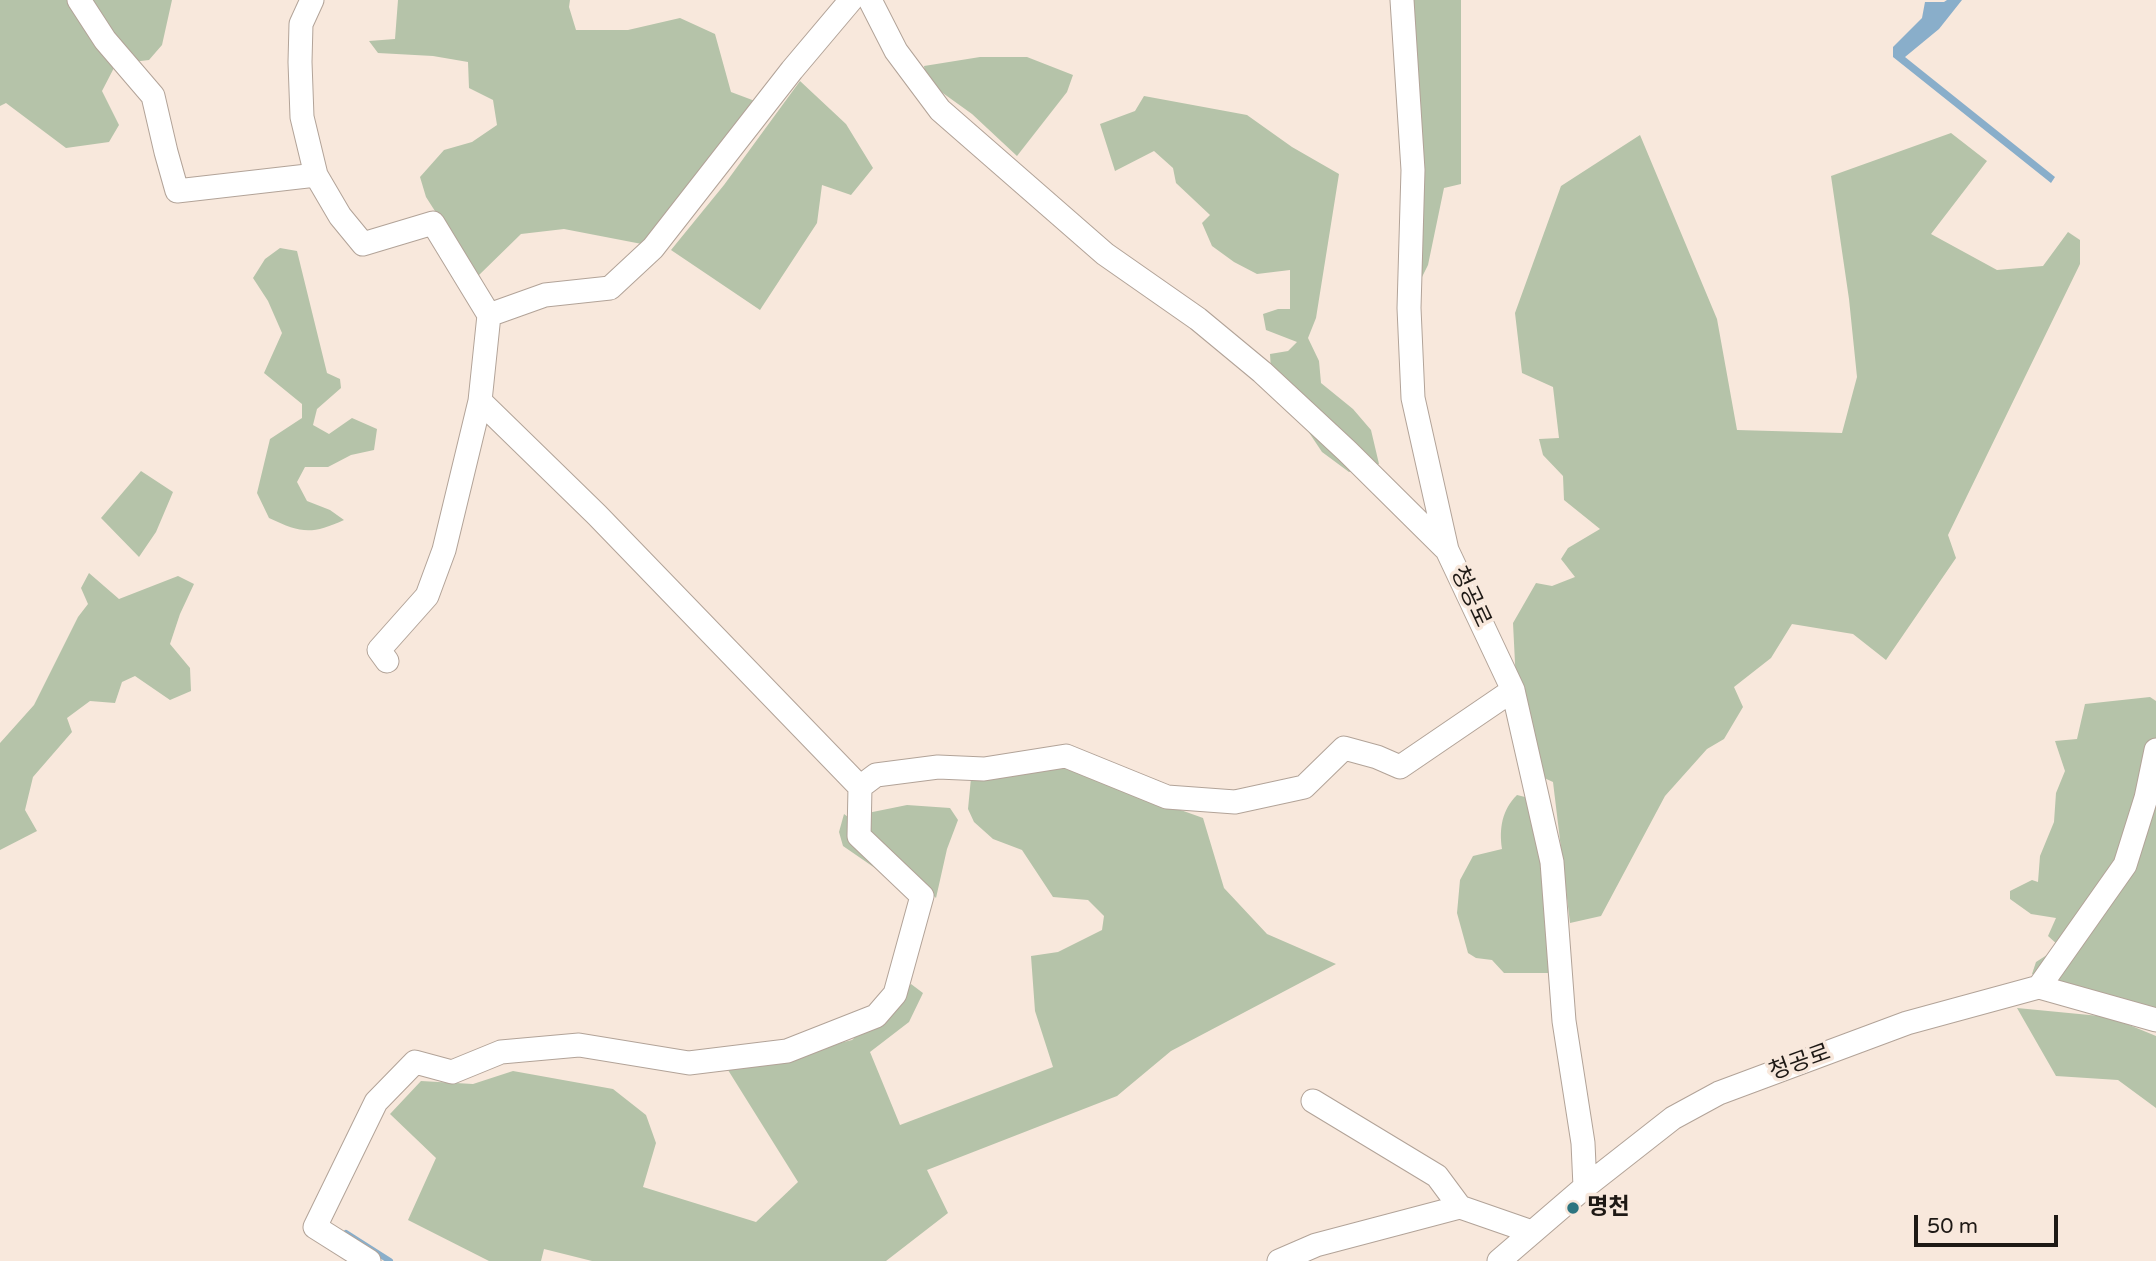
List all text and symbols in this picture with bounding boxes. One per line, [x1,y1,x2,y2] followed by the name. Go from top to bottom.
[1444,562,1496,632] street label: 청공로
[1765,1039,1835,1087] street label: 청공로
[1587,1194,1629,1222] place label: 명천
[1565,1200,1581,1216] marker: 명천
[1918,1202,2062,1246] scale bar
[1927,1214,1978,1239] text: 50 m

